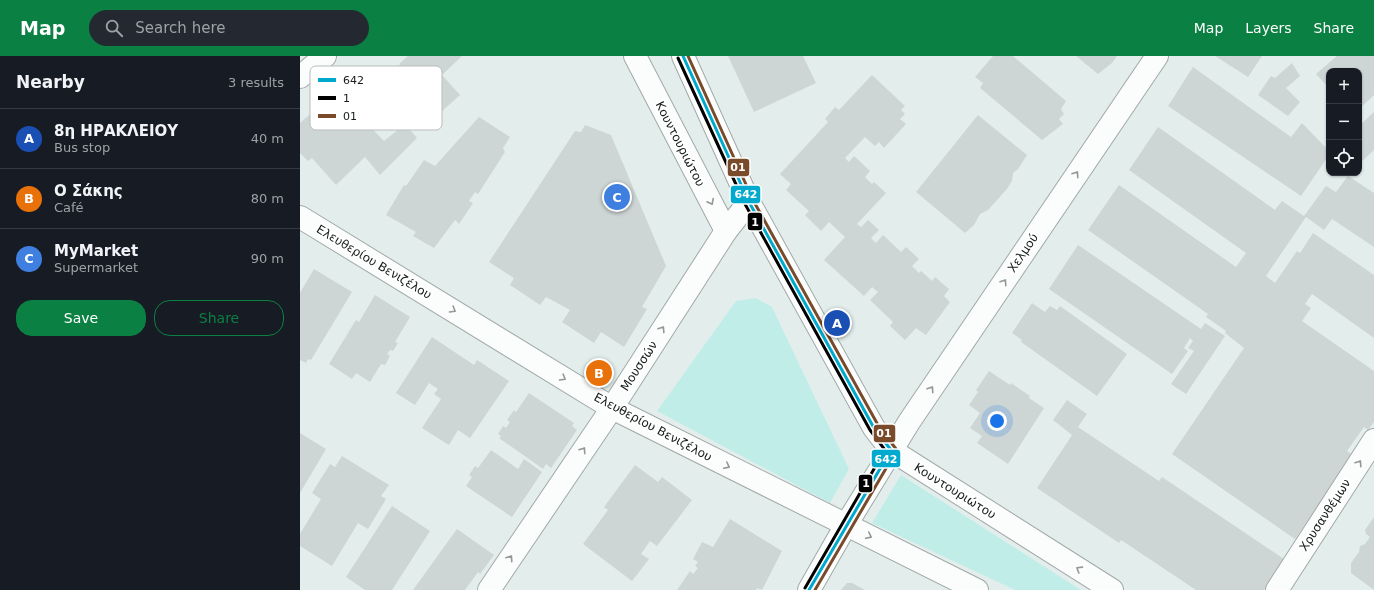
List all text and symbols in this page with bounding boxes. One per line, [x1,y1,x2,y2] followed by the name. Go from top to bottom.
[89,10,369,46] search box
[20,17,65,39] text: Map
[103,17,125,39] icon: search
[135,19,225,37] text: Search here
[1194,20,1223,36] text: Map
[1245,20,1292,36] text: Layers
[1314,20,1354,36] text: Share
[310,66,442,130] legend
[1326,68,1362,176] map controls
[1326,68,1362,104] button: +
[16,72,85,92] text: Nearby
[343,74,364,87] text: 642
[228,75,284,90] text: 3 results
[343,92,350,105] text: 1
[653,99,708,189] street label: Κουντουριώτου
[1326,104,1362,140] button: −
[343,110,357,123] text: 01
[54,122,178,140] text: 8η ΗΡΑΚΛΕΙΟΥ
[24,131,34,146] text: A
[251,131,284,146] text: 40 m
[54,140,110,155] text: Bus stop
[1326,140,1362,176] button: locate
[727,158,750,177] line badge: 01
[730,161,746,174] text: 01
[1072,171,1079,178] one-way arrow
[54,182,123,200] text: Ο Σάκης
[604,182,630,212] pin: C
[730,185,761,204] line badge: 642
[735,188,757,201] text: 642
[24,191,34,206] text: B
[251,191,284,206] text: 80 m
[706,198,713,206] one-way arrow
[54,200,84,215] text: Café
[747,212,763,231] line badge: 1
[751,216,759,229] text: 1
[314,222,434,302] street label: Ελευθερίου Βενιζέλου
[1005,231,1041,275] street label: Χελμού
[54,242,138,260] text: MyMarket
[24,251,34,266] text: C
[251,251,284,266] text: 90 m
[54,260,138,275] text: Supermarket
[999,279,1007,286] one-way arrow
[16,300,146,336] button: Save
[154,300,284,336] button: Share
[449,305,456,313] one-way arrow
[824,308,850,338] pin: A
[657,327,664,334] one-way arrow
[618,338,660,394] street label: Μουσσών
[586,358,612,388] pin: B
[559,373,566,380] one-way arrow
[926,387,933,394] one-way arrow
[592,390,714,464] street label: Ελευθερίου Βενιζέλου
[987,411,1007,431] your location
[873,424,896,443] line badge: 01
[876,427,892,440] text: 01
[578,447,586,454] one-way arrow
[871,449,901,468] line badge: 642
[875,453,897,466] text: 642
[912,460,998,522] street label: Κουντουριώτου
[1354,460,1362,467] one-way arrow
[723,461,731,469] one-way arrow
[858,474,873,493] line badge: 1
[1296,476,1354,554] street label: Χρυσανθέμων
[862,477,870,490] text: 1
[864,532,872,539] one-way arrow
[506,555,513,562] one-way arrow
[1076,566,1083,574] one-way arrow

